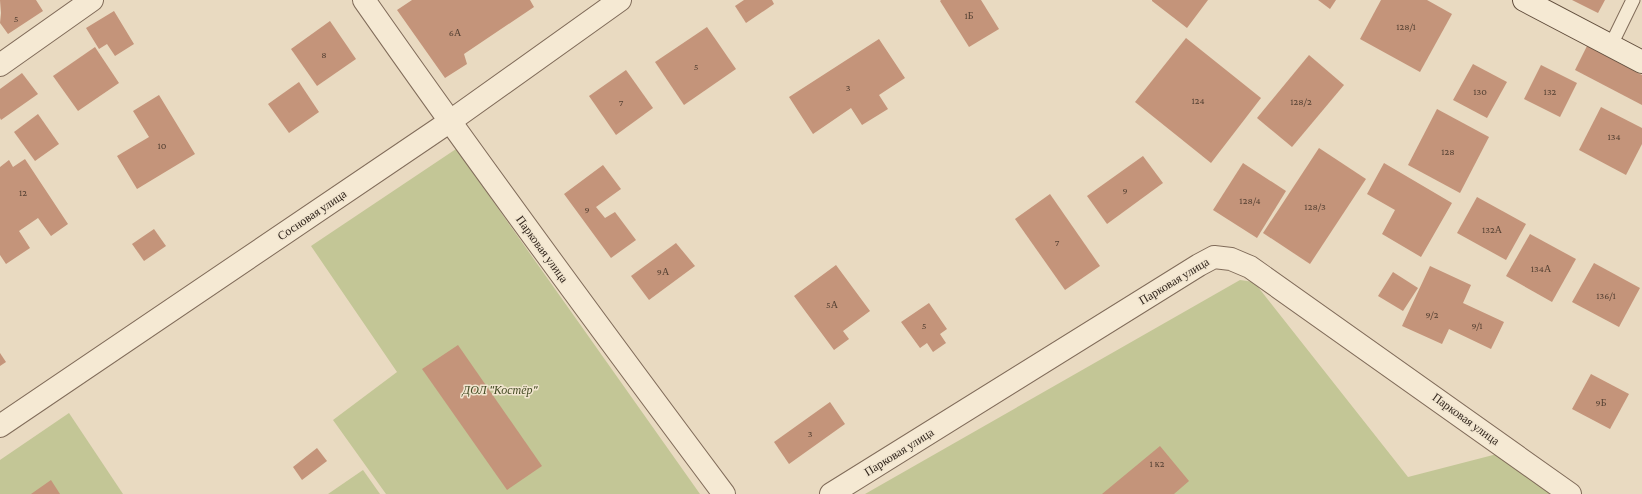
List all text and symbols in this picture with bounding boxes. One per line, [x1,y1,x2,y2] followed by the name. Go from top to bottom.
[964,10,974,21] house number: 1Б
[14,13,19,24] house number: 5
[1396,21,1416,32] house number: 128/1
[449,27,462,38] house number: 6А
[321,49,327,60] house number: 8
[694,61,699,72] house number: 5
[846,82,851,93] house number: 3
[1473,86,1487,97] house number: 130
[1544,86,1557,97] house number: 132
[1191,95,1205,106] house number: 124
[1290,96,1312,107] house number: 128/2
[619,97,624,108] house number: 7
[1607,131,1621,142] house number: 134
[158,140,167,151] house number: 10
[1441,146,1455,157] house number: 128
[1122,185,1128,196] house number: 9
[275,186,350,243] street label: Сосновая улица
[19,187,27,198] house number: 12
[1239,195,1261,206] house number: 128/4
[1304,201,1326,212] house number: 128/3
[584,204,590,215] house number: 9
[513,213,571,286] street label: Парковая улица
[1482,224,1503,235] house number: 132А
[1055,237,1060,248] house number: 7
[1136,254,1212,307] street label: Парковая улица
[1531,263,1552,274] house number: 134А
[657,266,670,277] house number: 9А
[1596,290,1616,301] house number: 136/1
[826,299,839,310] house number: 5А
[1426,309,1439,320] house number: 9/2
[922,320,927,331] house number: 5
[1471,320,1483,331] house number: 9/1
[462,383,539,397] park label: ДОЛ "Костёр"
[1430,390,1503,448] street label: Парковая улица
[1596,397,1607,408] house number: 9Б
[862,425,937,479] street label: Парковая улица
[808,428,813,439] house number: 3
[1150,458,1165,469] house number: 1 к2

